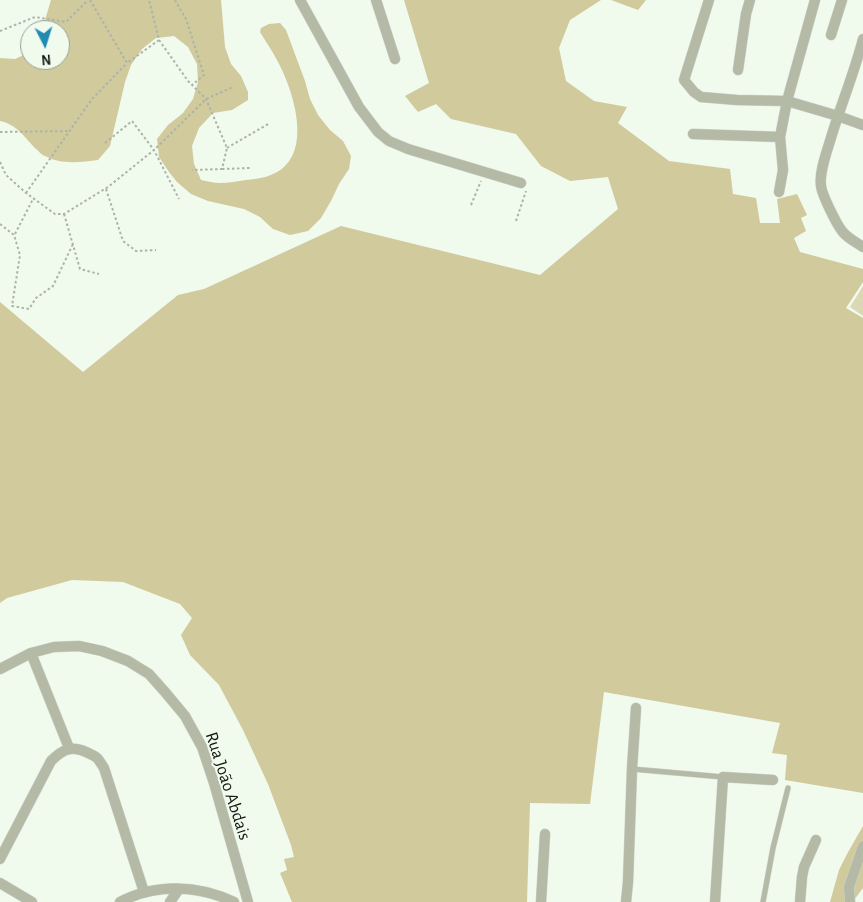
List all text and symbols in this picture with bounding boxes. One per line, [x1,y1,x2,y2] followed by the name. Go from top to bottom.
[20,20,70,70] north arrow
[41,52,52,66] text: N
[200,729,256,843] street label: Rua João Abdais

